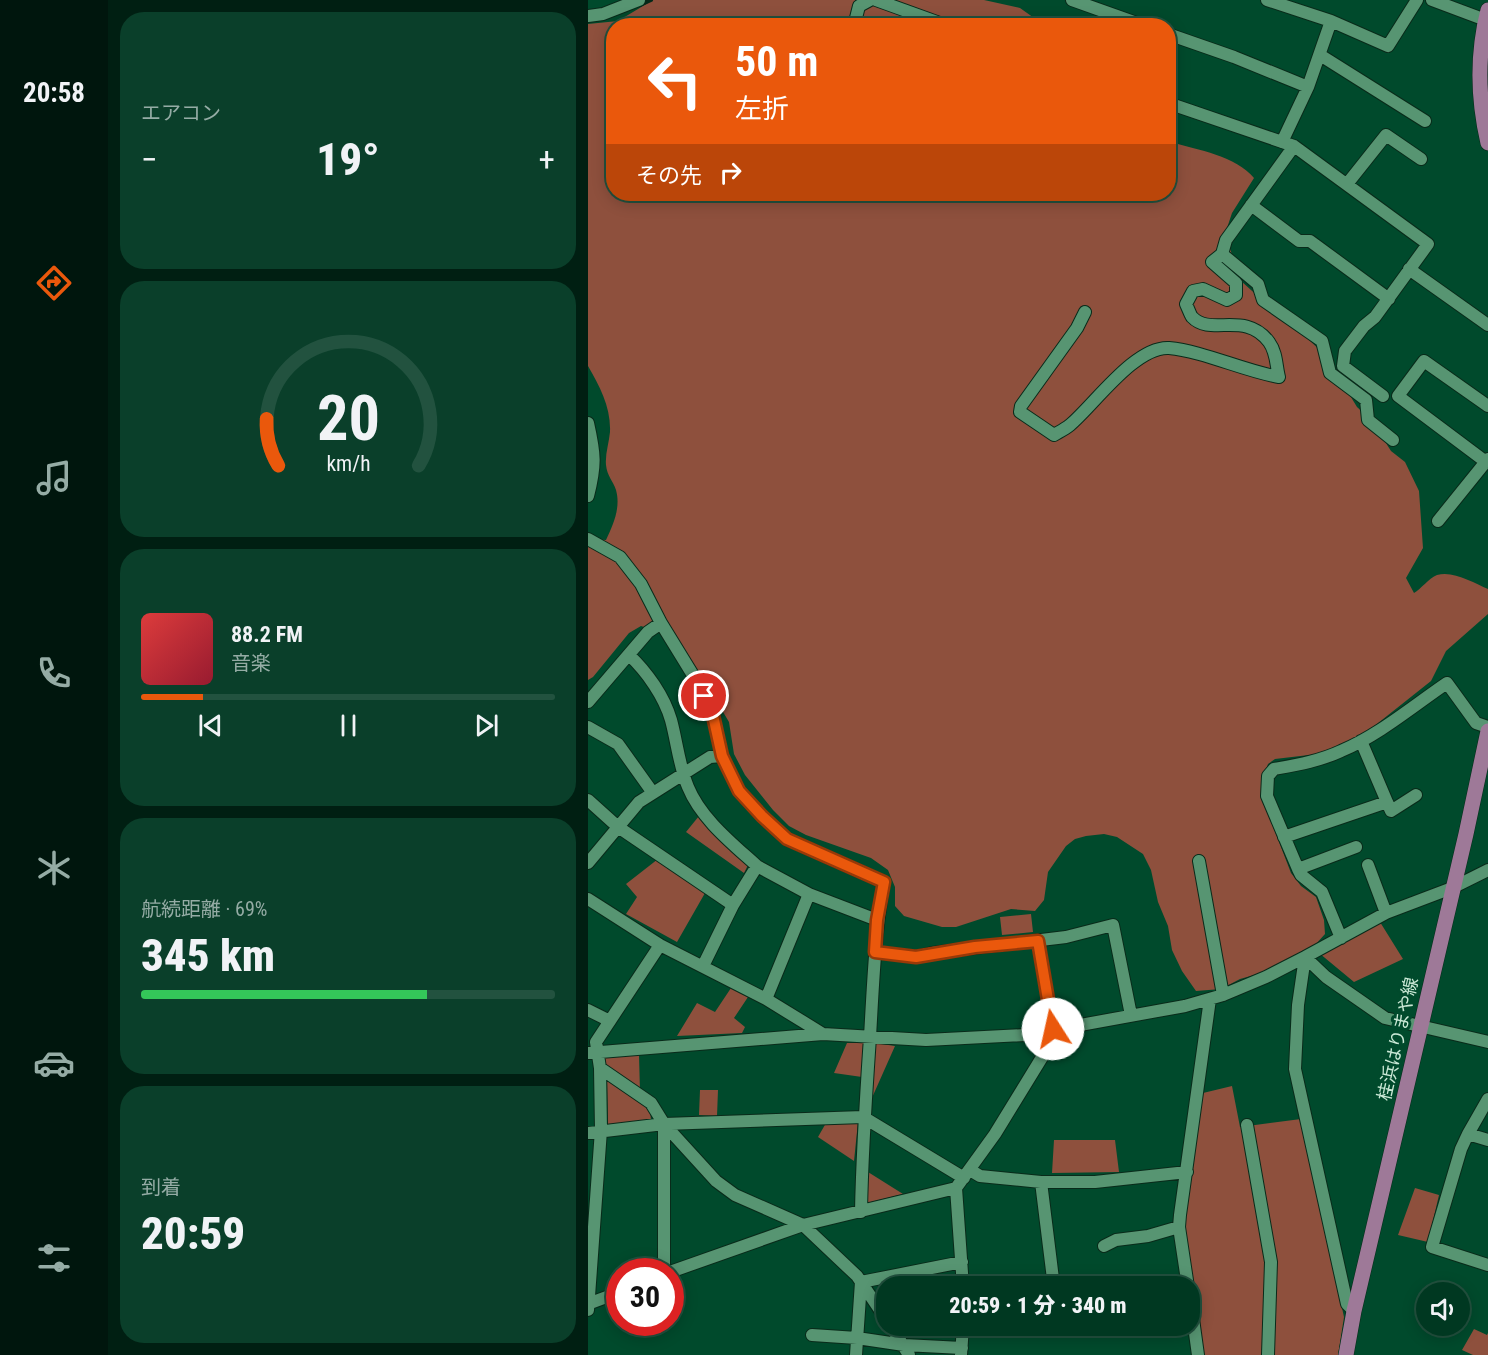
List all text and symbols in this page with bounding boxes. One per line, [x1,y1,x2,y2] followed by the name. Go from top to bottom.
[735,37,818,86] text: 50 m
[636,42,714,120] icon: left
[23,77,85,109] text: 20:58
[735,93,789,125] text: 左折
[141,101,221,125] text: エアコン
[316,133,380,186] text: 19°
[141,140,158,179] text: −
[539,140,555,179] text: +
[714,156,747,189] icon: right
[636,163,702,188] text: その先
[33,262,75,304] icon: directions
[316,382,380,455] text: 20
[326,451,370,476] text: km/h
[33,457,75,499] icon: music
[231,622,303,647] text: 88.2 FM
[231,651,271,675] text: 音楽
[33,652,75,694] icon: phone
[678,670,729,721] pin
[687,679,720,712] icon: arrive
[194,709,227,742] icon: previous
[332,709,365,742] icon: pause
[470,709,503,742] icon: next
[33,847,75,889] icon: climate
[141,897,267,921] text: 航続距離 · 69%
[141,929,275,982] text: 345 km
[1373,975,1422,1103] street label: 桂浜はりまや線
[1021,997,1085,1061] position arrow
[33,1042,75,1084] icon: car
[141,1175,181,1199] text: 到着
[141,1207,245,1260] text: 20:59
[33,1237,75,1279] icon: filters
[606,1258,684,1336] speed limit sign: 30
[1416,1282,1470,1336] map controls
[1416,1282,1470,1336] button: sound
[949,1293,1127,1318] text: 20:59 · 1 分 · 340 m

